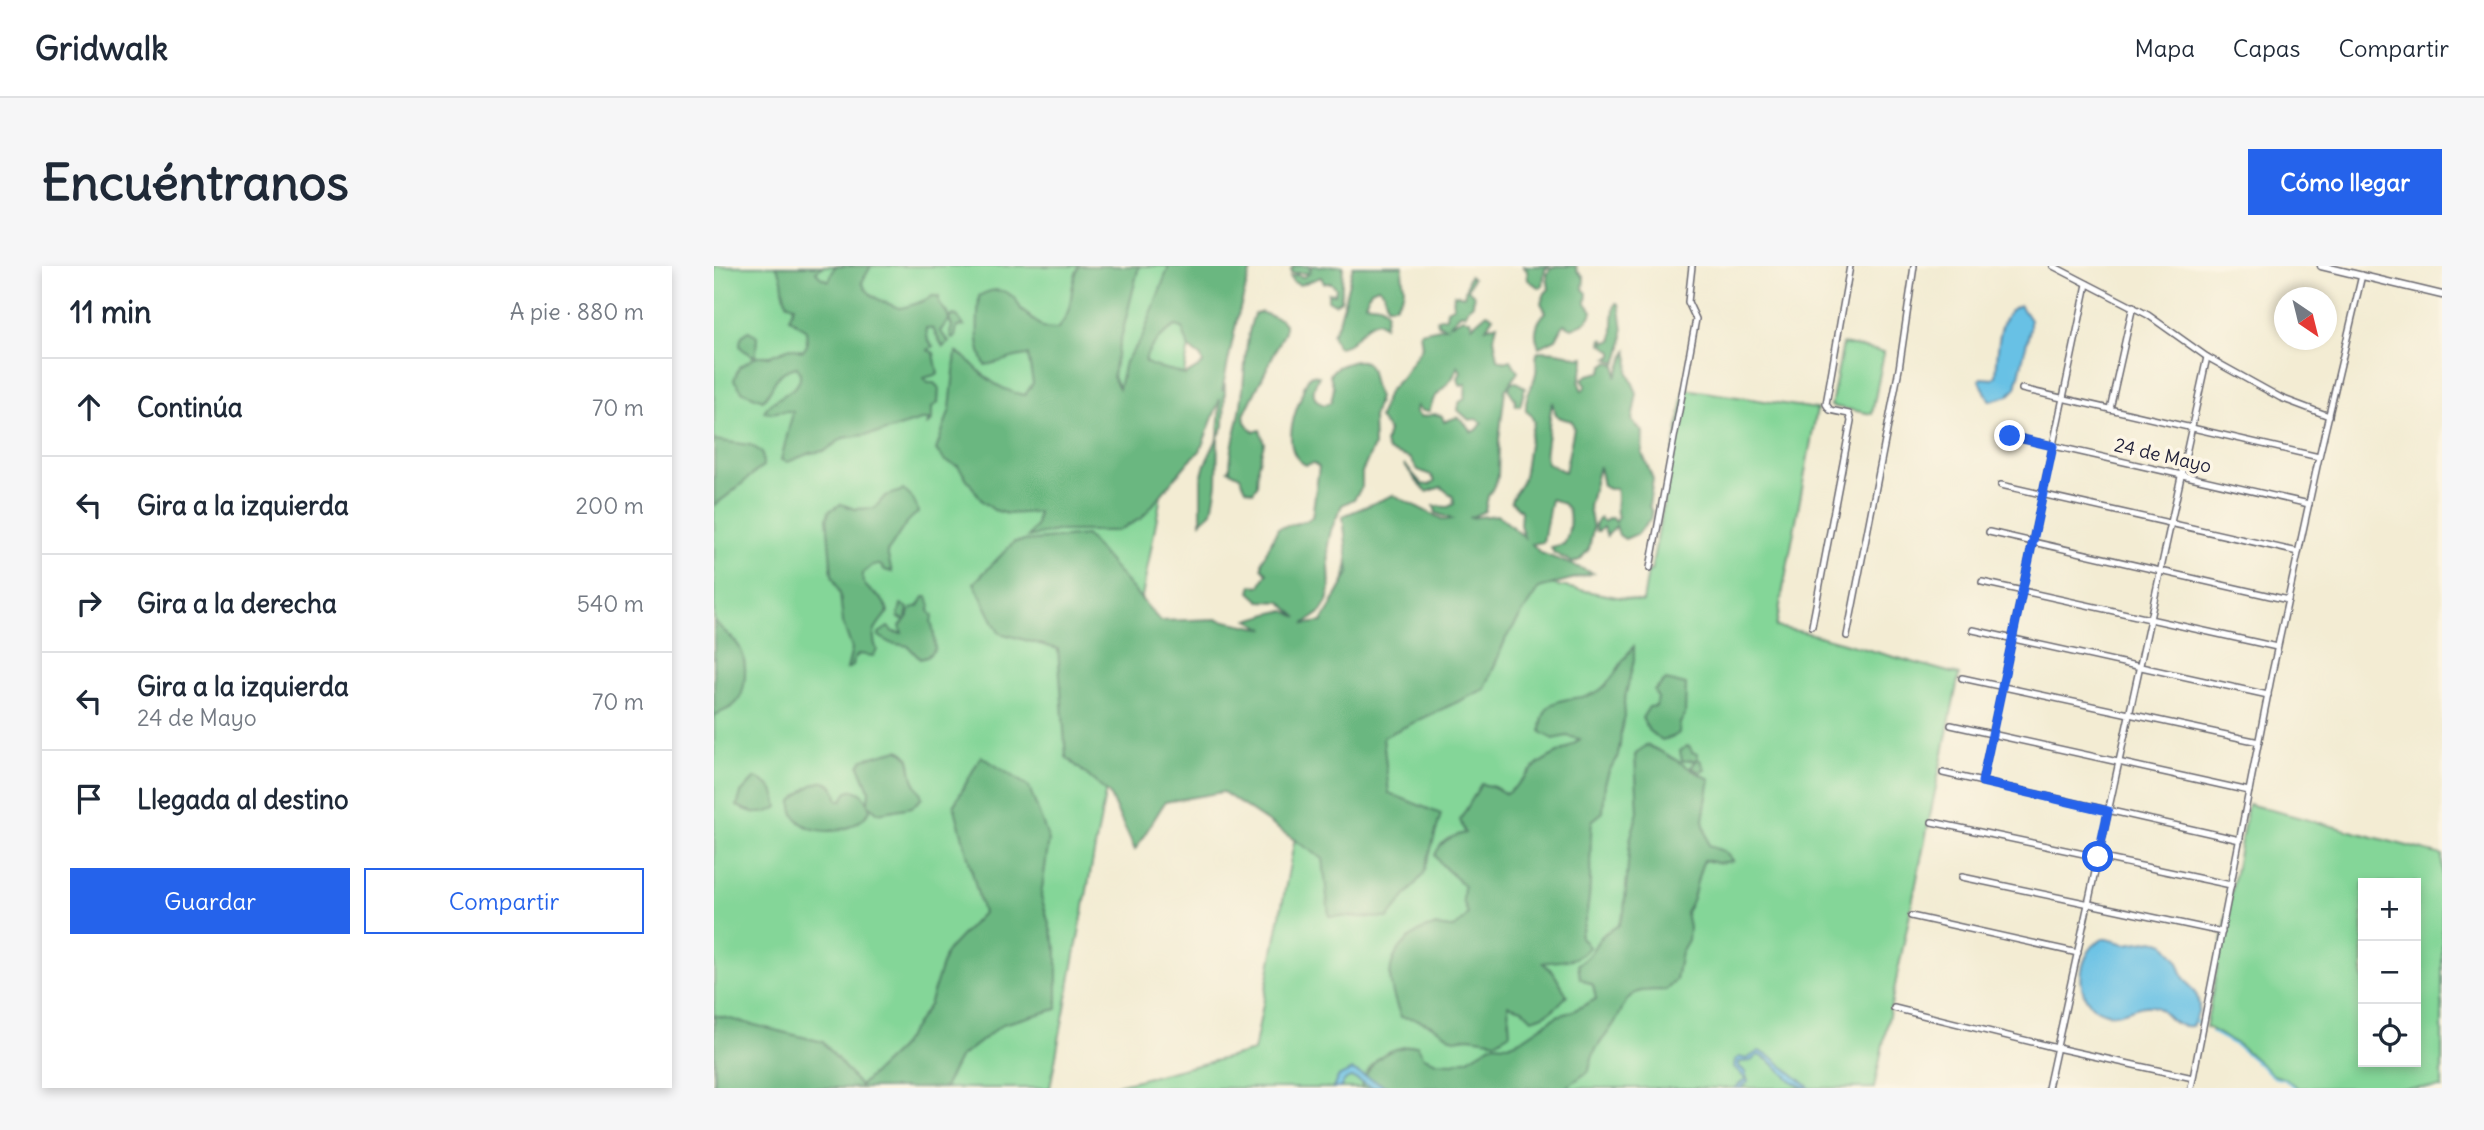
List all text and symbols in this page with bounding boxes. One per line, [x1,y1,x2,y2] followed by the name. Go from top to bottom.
[35,27,168,69] text: Gridwalk
[2134,33,2195,63] text: Mapa
[2233,33,2300,63] text: Capas
[2338,33,2449,63] text: Compartir
[2248,149,2442,215] button: Cómo llegar
[42,152,349,213] text: Encuéntranos
[2274,287,2337,350] north arrow
[70,293,151,331] text: 11 min
[510,297,644,326] text: A pie · 880 m
[70,388,108,426] icon: ahead
[137,391,243,424] text: Continúa
[592,393,644,422] text: 70 m
[1994,420,2025,451] route end
[2112,432,2214,478] street label: 24 de Mayo
[70,486,108,524] icon: left
[137,489,349,522] text: Gira a la izquierda
[575,491,644,520] text: 200 m
[70,584,108,622] icon: right
[137,587,337,620] text: Gira a la derecha
[577,589,644,618] text: 540 m
[137,670,349,703] text: Gira a la izquierda
[70,682,108,720] icon: left
[592,687,644,716] text: 70 m
[137,703,257,732] text: 24 de Mayo
[70,780,108,818] icon: arrive
[137,783,349,816] text: Llegada al destino
[2082,841,2113,872] route start
[70,868,350,934] button: Guardar
[364,868,644,934] button: Compartir
[2358,878,2421,1067] map controls
[2358,878,2421,941] button: +
[2358,941,2421,1004] button: −
[2358,1004,2421,1067] button: locate

